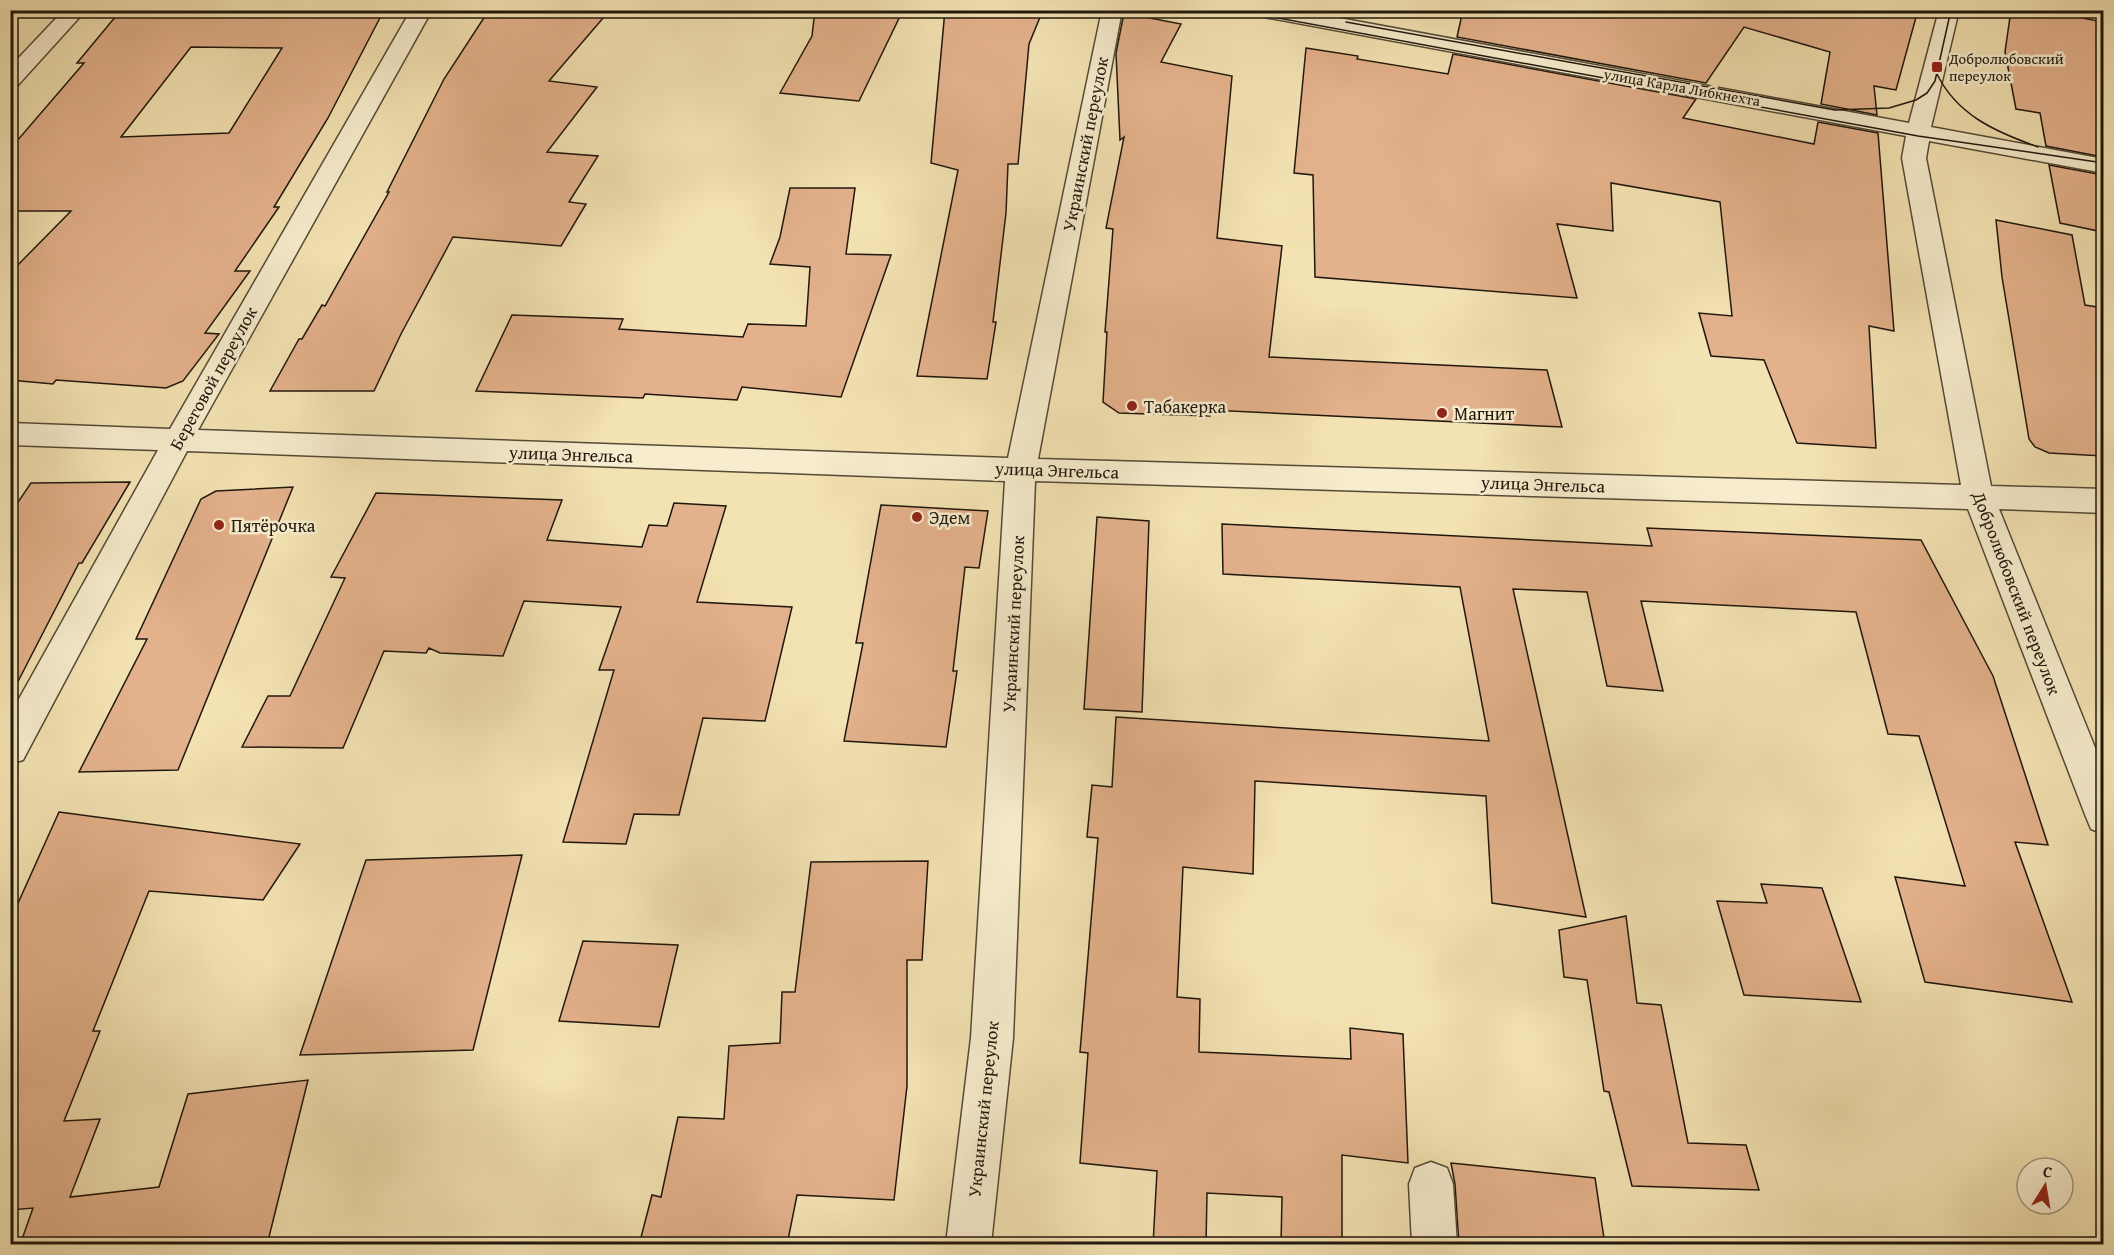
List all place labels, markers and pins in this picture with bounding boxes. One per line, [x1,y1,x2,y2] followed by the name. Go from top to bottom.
[1948,48,2064,86] place label: Добролюбовский переулок
[1930,60,1944,74] marker: Добролюбовский переулок
[1144,393,1226,420] place label: Табакерка
[1125,399,1139,413] marker: Табакерка
[1454,400,1514,427] place label: Магнит
[1435,406,1449,420] marker: Магнит
[929,504,971,531] place label: Эдем
[910,510,924,524] marker: Эдем
[231,512,316,539] place label: Пятёрочка
[212,518,226,532] marker: Пятёрочка

